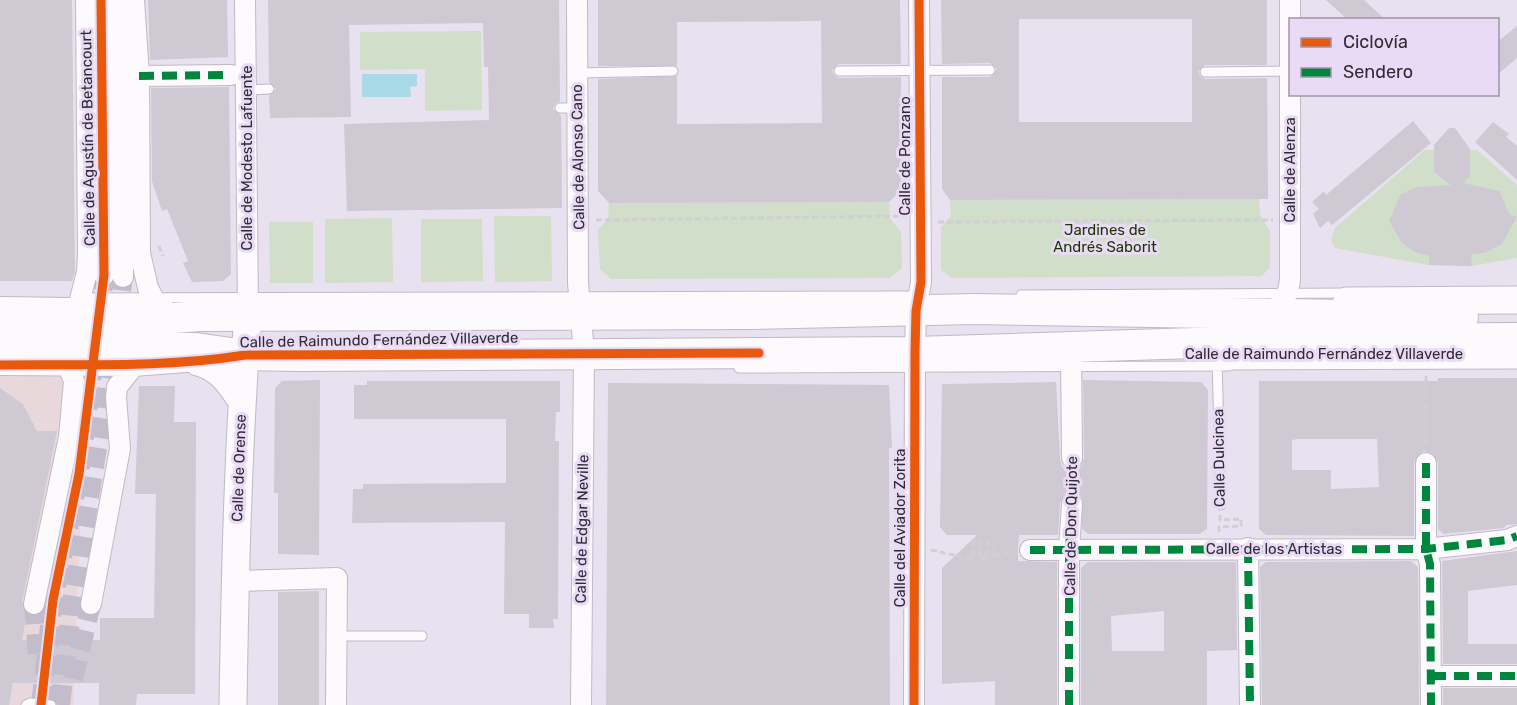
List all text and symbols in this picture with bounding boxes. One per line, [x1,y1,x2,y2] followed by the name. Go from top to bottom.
[1289,18,1499,96] legend
[77,30,99,246] street label: Calle de Agustín de Betancourt
[1343,31,1408,53] text: Ciclovía
[1343,61,1413,83] text: Sendero
[238,65,256,251] street label: Calle de Modesto Lafuente
[568,84,588,230] street label: Calle de Alonso Cano
[896,96,914,216] street label: Calle de Ponzano
[1281,117,1299,223] street label: Calle de Alenza
[1053,221,1157,256] park label: Jardines de Andrés Saborit
[240,329,518,351] street label: Calle de Raimundo Fernández Villaverde
[1185,345,1463,363] street label: Calle de Raimundo Fernández Villaverde
[1209,409,1229,507] street label: Calle Dulcinea
[228,414,250,522] street label: Calle de Orense
[891,448,909,608] street label: Calle del Aviador Zorita
[572,454,592,604] street label: Calle de Edgar Neville
[1061,456,1081,596] street label: Calle de Don Quijote
[1206,540,1343,558] street label: Calle de los Artistas

